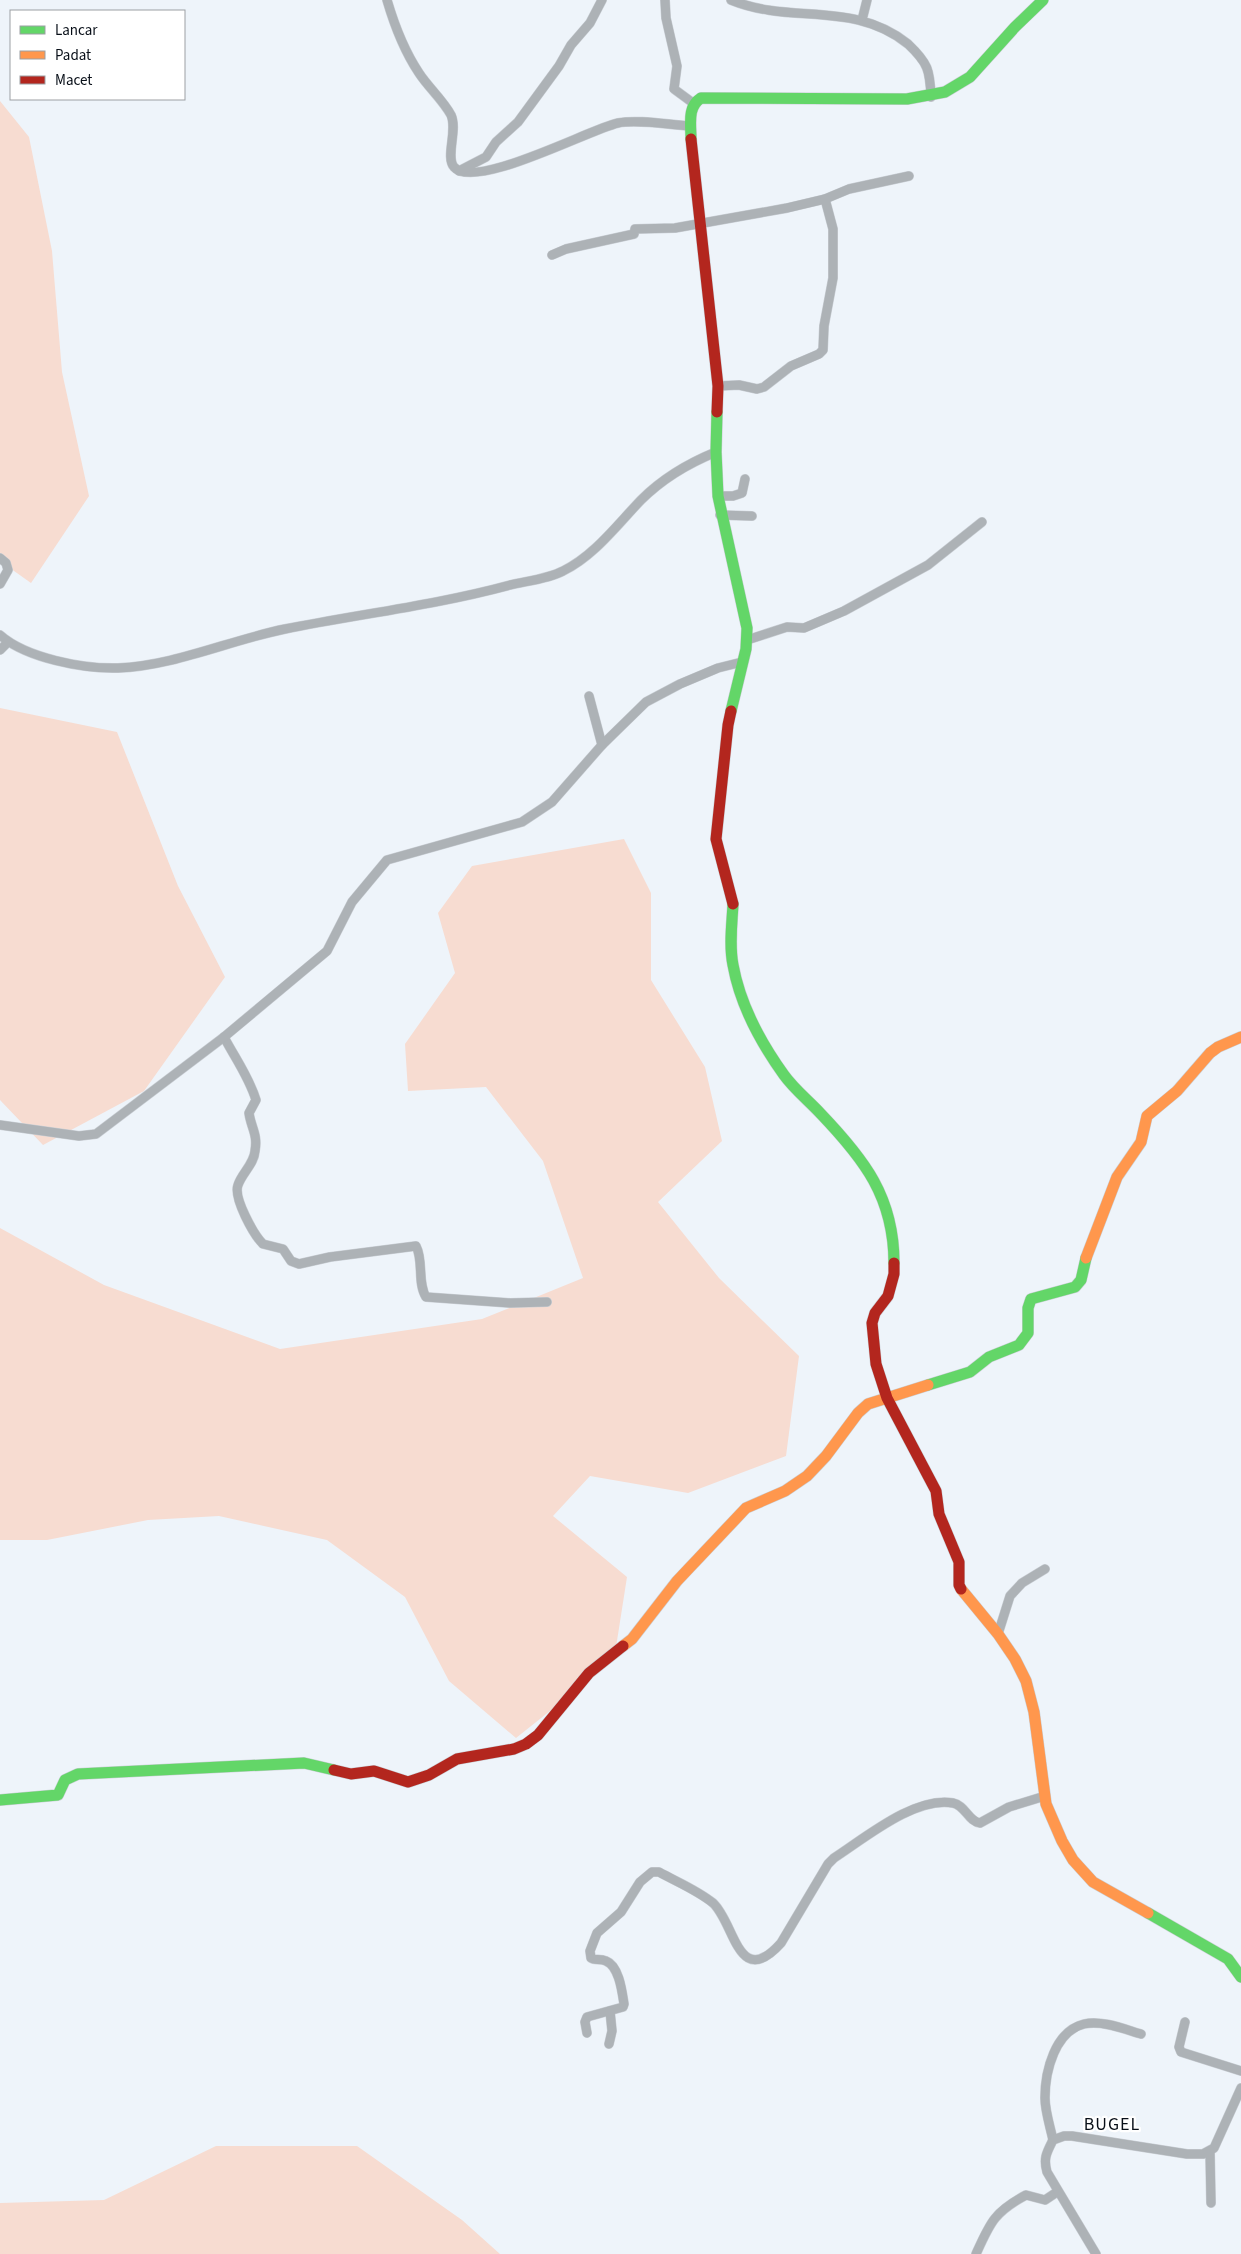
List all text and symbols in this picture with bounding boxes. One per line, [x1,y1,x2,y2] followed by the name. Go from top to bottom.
[10,10,185,100] legend
[55,20,98,41] text: Lancar
[55,45,91,66] text: Padat
[55,70,92,91] text: Macet
[1084,2112,1140,2137] district label: BUGEL

